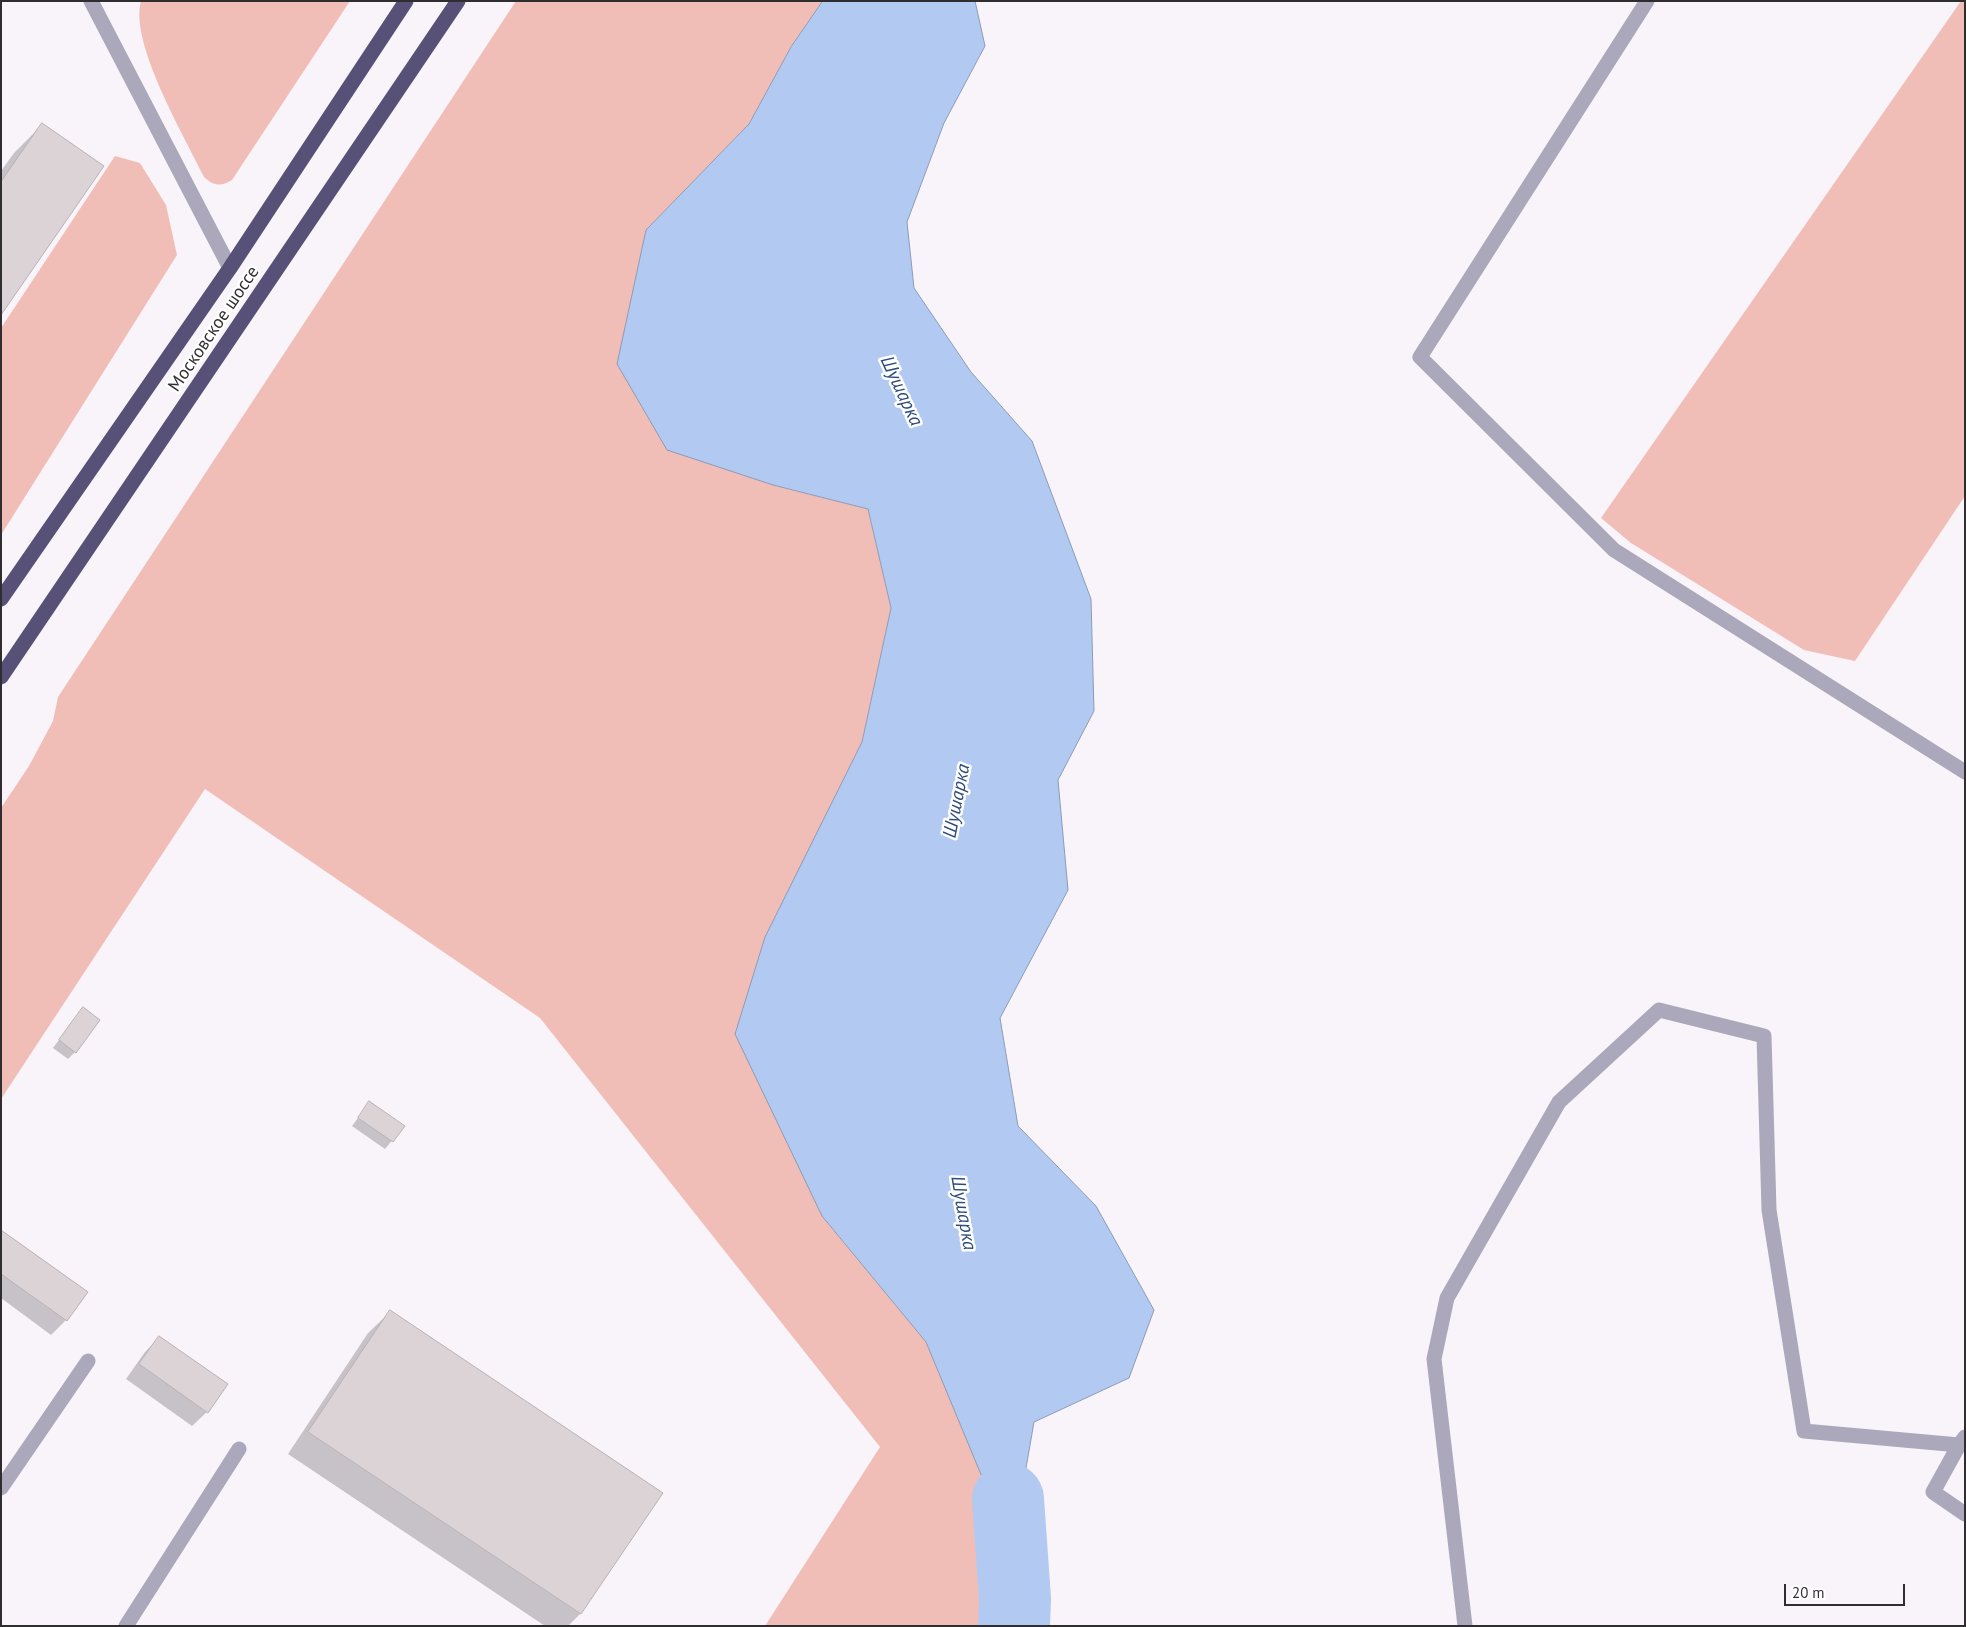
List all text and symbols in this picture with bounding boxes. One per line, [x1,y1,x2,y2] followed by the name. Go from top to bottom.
[164,262,264,396] street label: Московское шоссе
[875,352,927,430] water label: Шушарка
[939,762,975,840] water label: Шушарка
[945,1174,981,1252] water label: Шушарка
[1786,1574,1907,1606] scale bar
[1792,1583,1825,1602] text: 20 m

